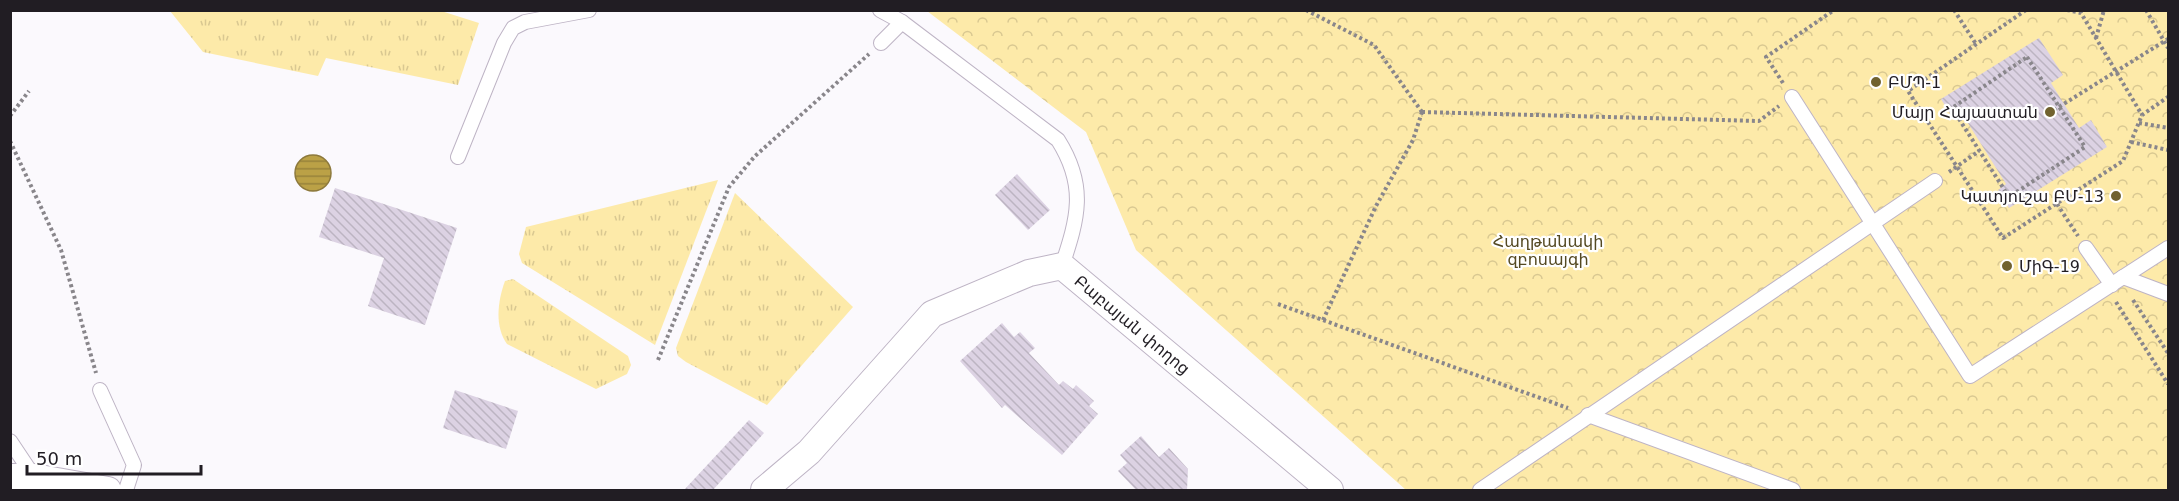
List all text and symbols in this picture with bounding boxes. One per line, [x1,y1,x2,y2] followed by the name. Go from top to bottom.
[1888,73,1941,92] place label: ԲՄՊ-1
[1869,75,1883,89] marker: ԲՄՊ-1
[1892,103,2038,122] place label: Մայր Հայաստան
[2043,105,2057,119] marker: Մայր Հայաստան
[1961,187,2104,206] place label: Կատյուշա ԲՄ-13
[2109,189,2123,203] marker: Կատյուշա ԲՄ-13
[1493,232,1603,269] park label: Հաղթանակի զբոսայգի
[2019,257,2080,276] place label: ՄիԳ-19
[2000,259,2014,273] marker: ՄիԳ-19
[1071,271,1193,379] street label: Բաբայան փողոց
[27,438,201,476] scale bar
[36,448,82,469] text: 50 m

